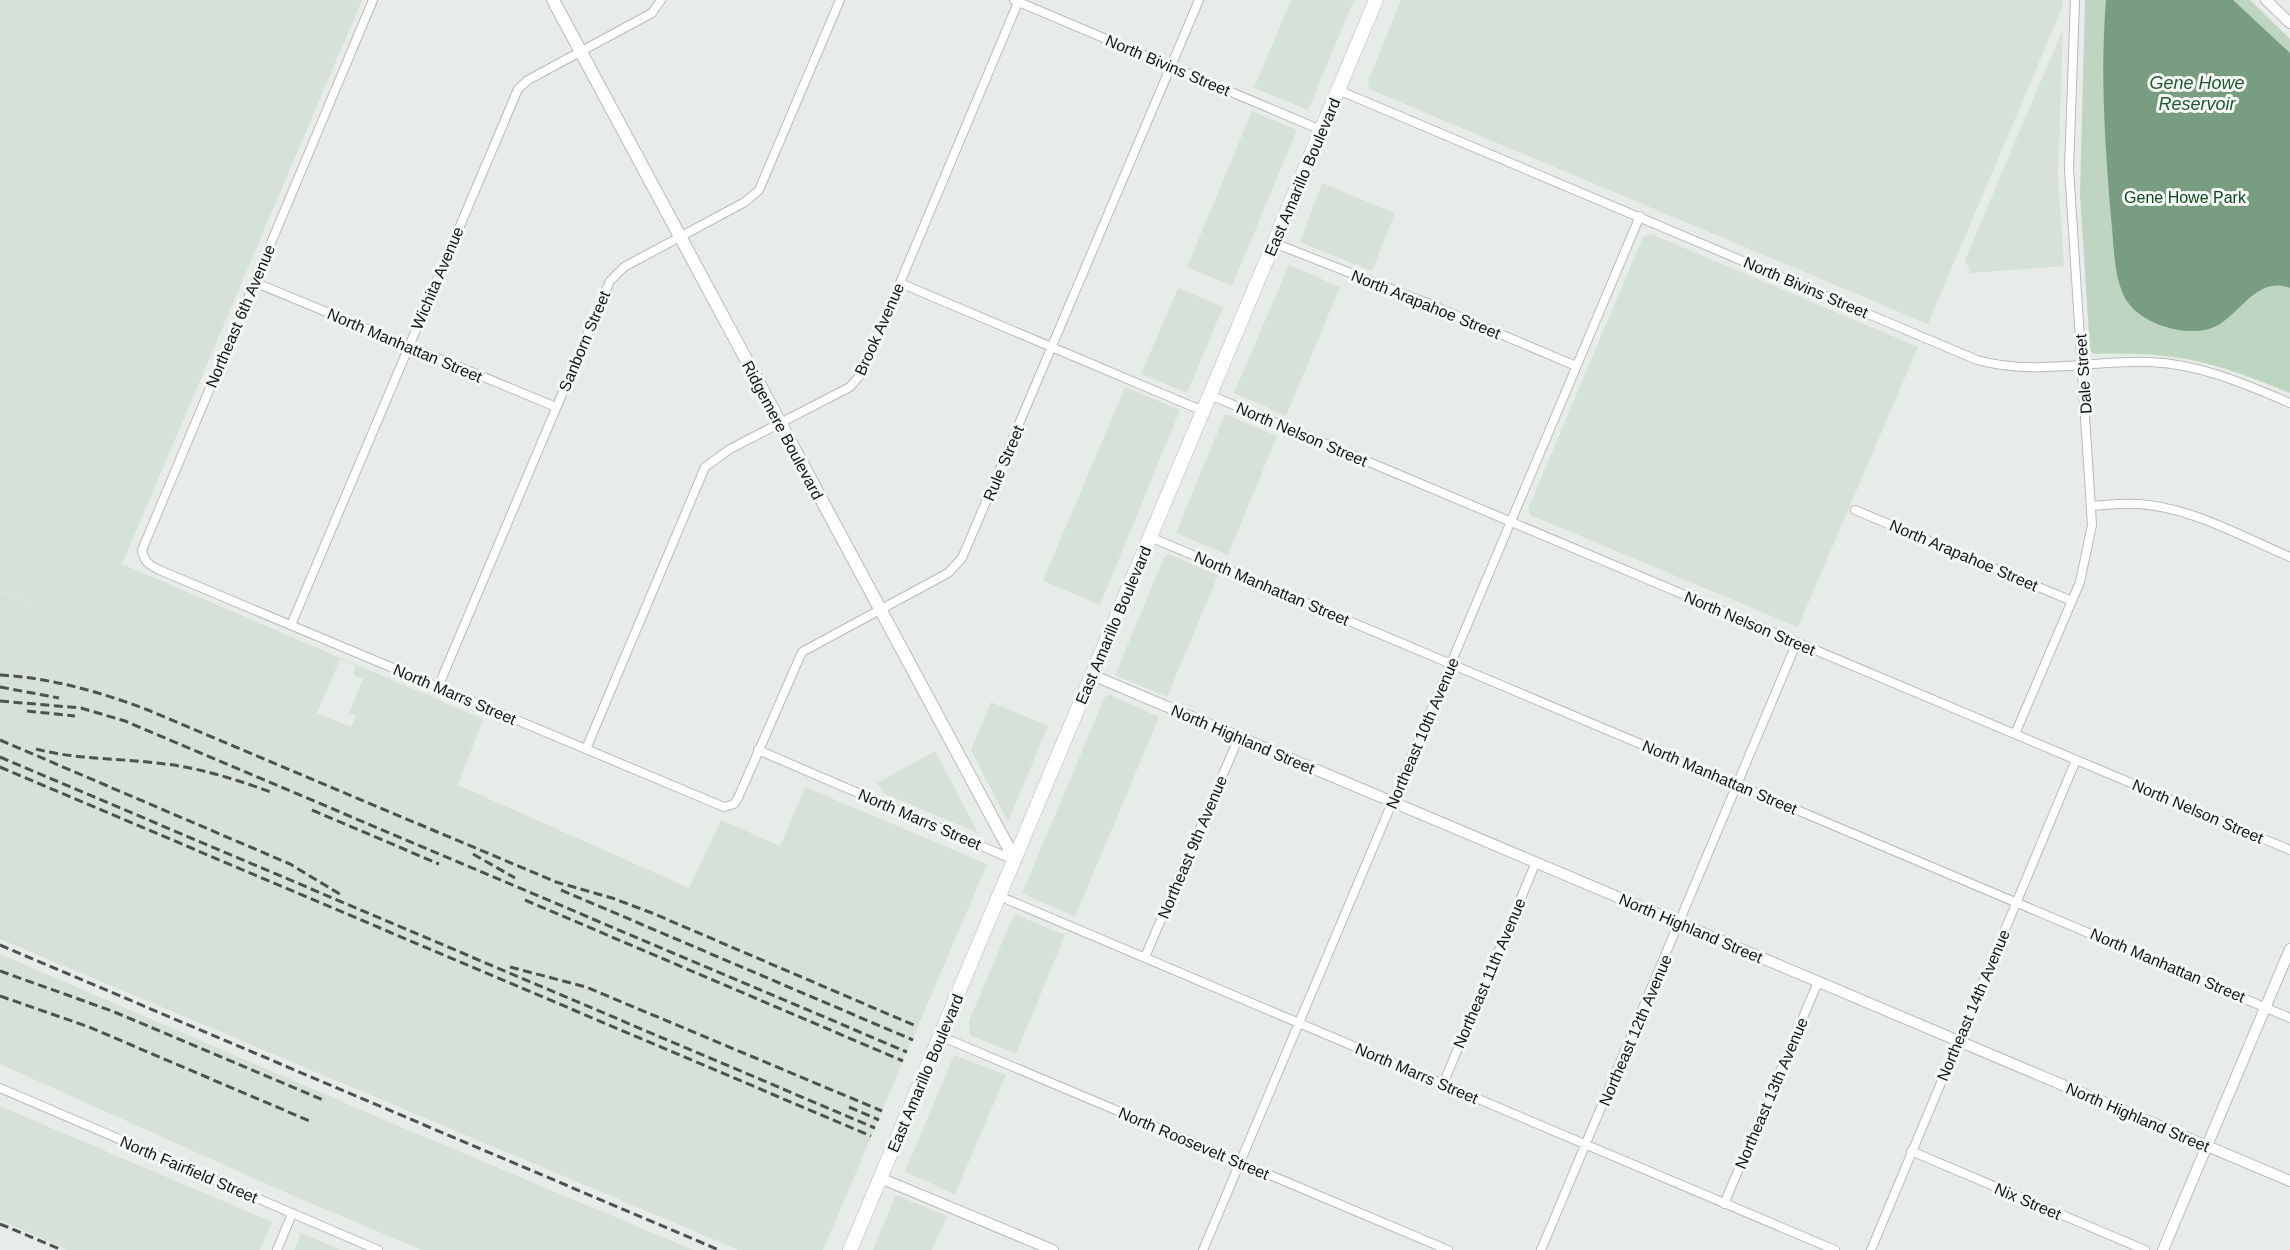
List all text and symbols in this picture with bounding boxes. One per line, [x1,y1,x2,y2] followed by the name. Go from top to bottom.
[1103,32,1233,100] street label: North Bivins Street
[2149,73,2245,114] water label: Gene Howe Reservoir
[1261,96,1343,259] street label: East Amarillo Boulevard
[2124,189,2247,206] park label: Gene Howe Park
[408,224,467,332] street label: Wichita Avenue
[203,242,278,390] street label: Northeast 6th Avenue
[1741,254,1871,322] street label: North Bivins Street
[1349,267,1503,342] street label: North Arapahoe Street
[851,280,907,378] street label: Brook Avenue
[556,288,614,394] street label: Sanborn Street
[325,305,485,386] street label: North Manhattan Street
[2072,333,2095,414] street label: Dale Street
[739,358,826,503] street label: Ridgemere Boulevard
[1234,399,1370,470] street label: North Nelson Street
[980,423,1027,503] street label: Rule Street
[1887,517,2041,595] street label: North Arapahoe Street
[1072,544,1154,707] street label: East Amarillo Boulevard
[1192,548,1352,629] street label: North Manhattan Street
[1682,588,1818,659] street label: North Nelson Street
[1383,655,1462,811] street label: Northeast 10th Avenue
[391,661,519,728] street label: North Marrs Street
[1169,702,1317,778] street label: North Highland Street
[1640,737,1800,818] street label: North Manhattan Street
[1155,773,1230,921] street label: Northeast 9th Avenue
[2130,776,2266,847] street label: North Nelson Street
[856,786,984,853] street label: North Marrs Street
[1617,891,1765,967] street label: North Highland Street
[1450,896,1529,1051] street label: Northeast 11th Avenue
[2088,925,2248,1006] street label: North Manhattan Street
[1934,927,2013,1083] street label: Northeast 14th Avenue
[1596,952,1675,1108] street label: Northeast 12th Avenue
[884,992,966,1155] street label: East Amarillo Boulevard
[1732,1015,1811,1171] street label: Northeast 13th Avenue
[1353,1040,1481,1107] street label: North Marrs Street
[2064,1080,2212,1156] street label: North Highland Street
[1116,1104,1272,1183] street label: North Roosevelt Street
[118,1133,261,1206] street label: North Fairfield Street
[1992,1180,2064,1223] street label: Nix Street

